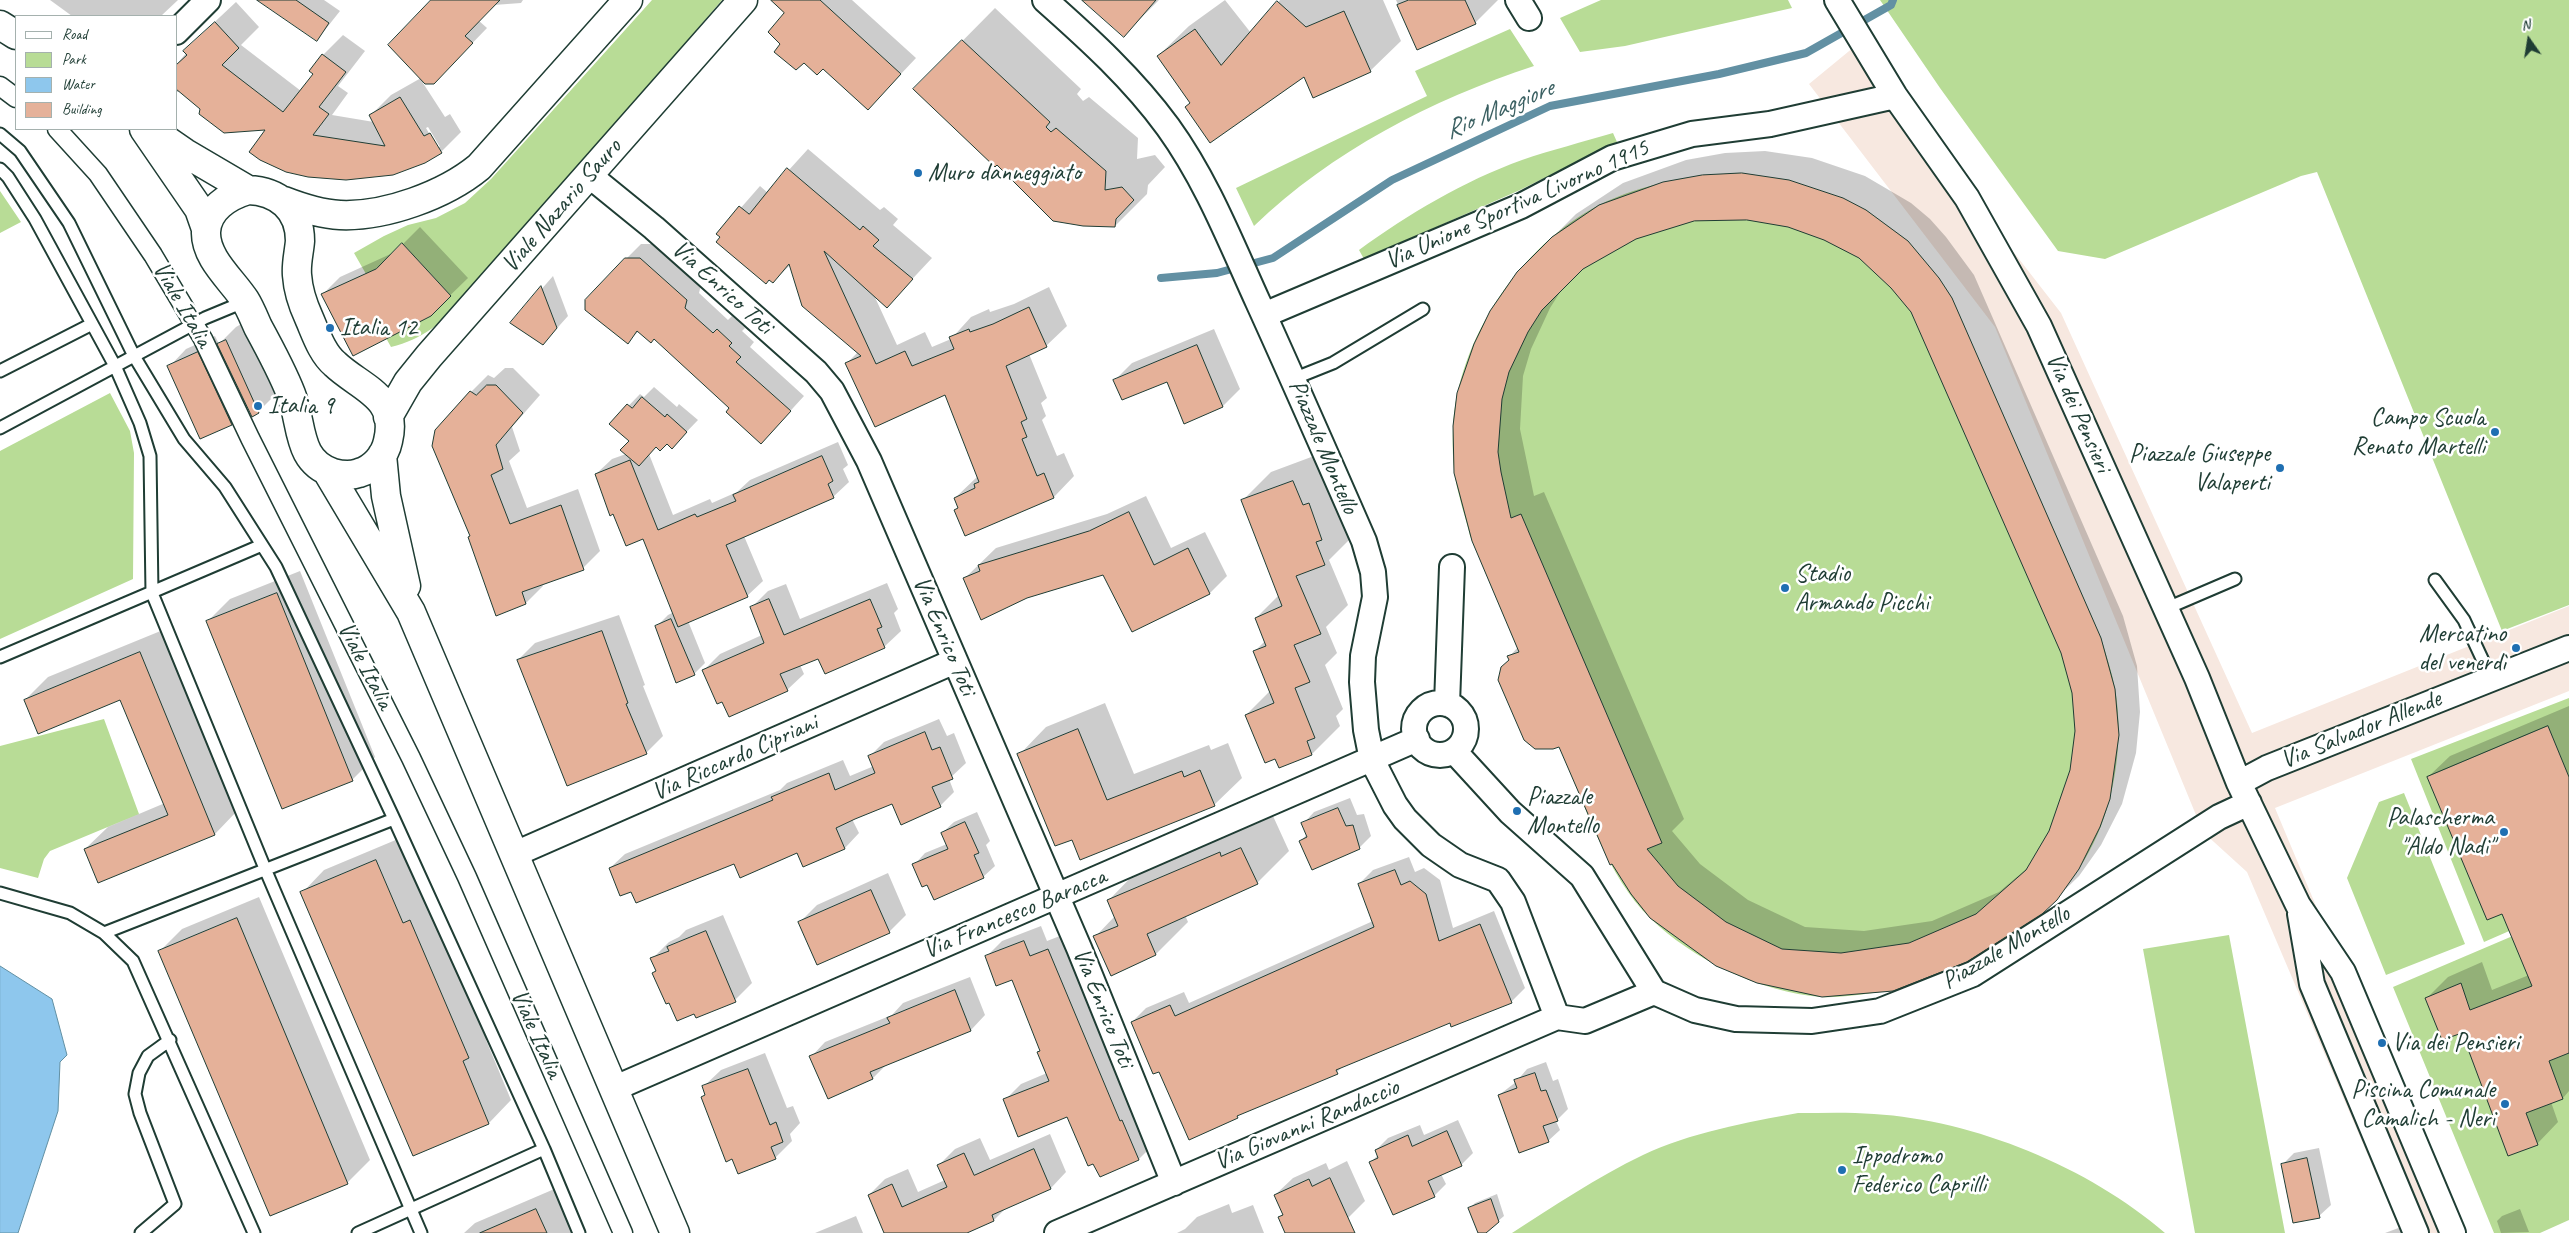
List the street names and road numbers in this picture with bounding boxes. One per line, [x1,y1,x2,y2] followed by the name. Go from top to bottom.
[496,133,628,279] street label: Viale Nazario Sauro
[1381,133,1653,277] street label: Via Unione Sportiva Livorno 1915
[665,235,779,341] street label: Via Enrico Toti
[146,257,218,353] street label: Viale Italia
[2038,349,2118,477] street label: Via dei Pensieri
[1281,375,1365,519] street label: Piazzale Montello
[906,572,982,700] street label: Via Enrico Toti
[330,617,400,715] street label: Viale Italia
[2276,684,2446,776] street label: Via Salvador Allende
[647,708,823,808] street label: Via Riccardo Cipriani
[919,862,1111,966] street label: Via Francesco Baracca
[1937,899,2075,997] street label: Piazzale Montello
[1065,944,1141,1072] street label: Via Enrico Toti
[503,985,569,1083] street label: Viale Italia
[1210,1073,1404,1177] street label: Via Giovanni Randaccio

